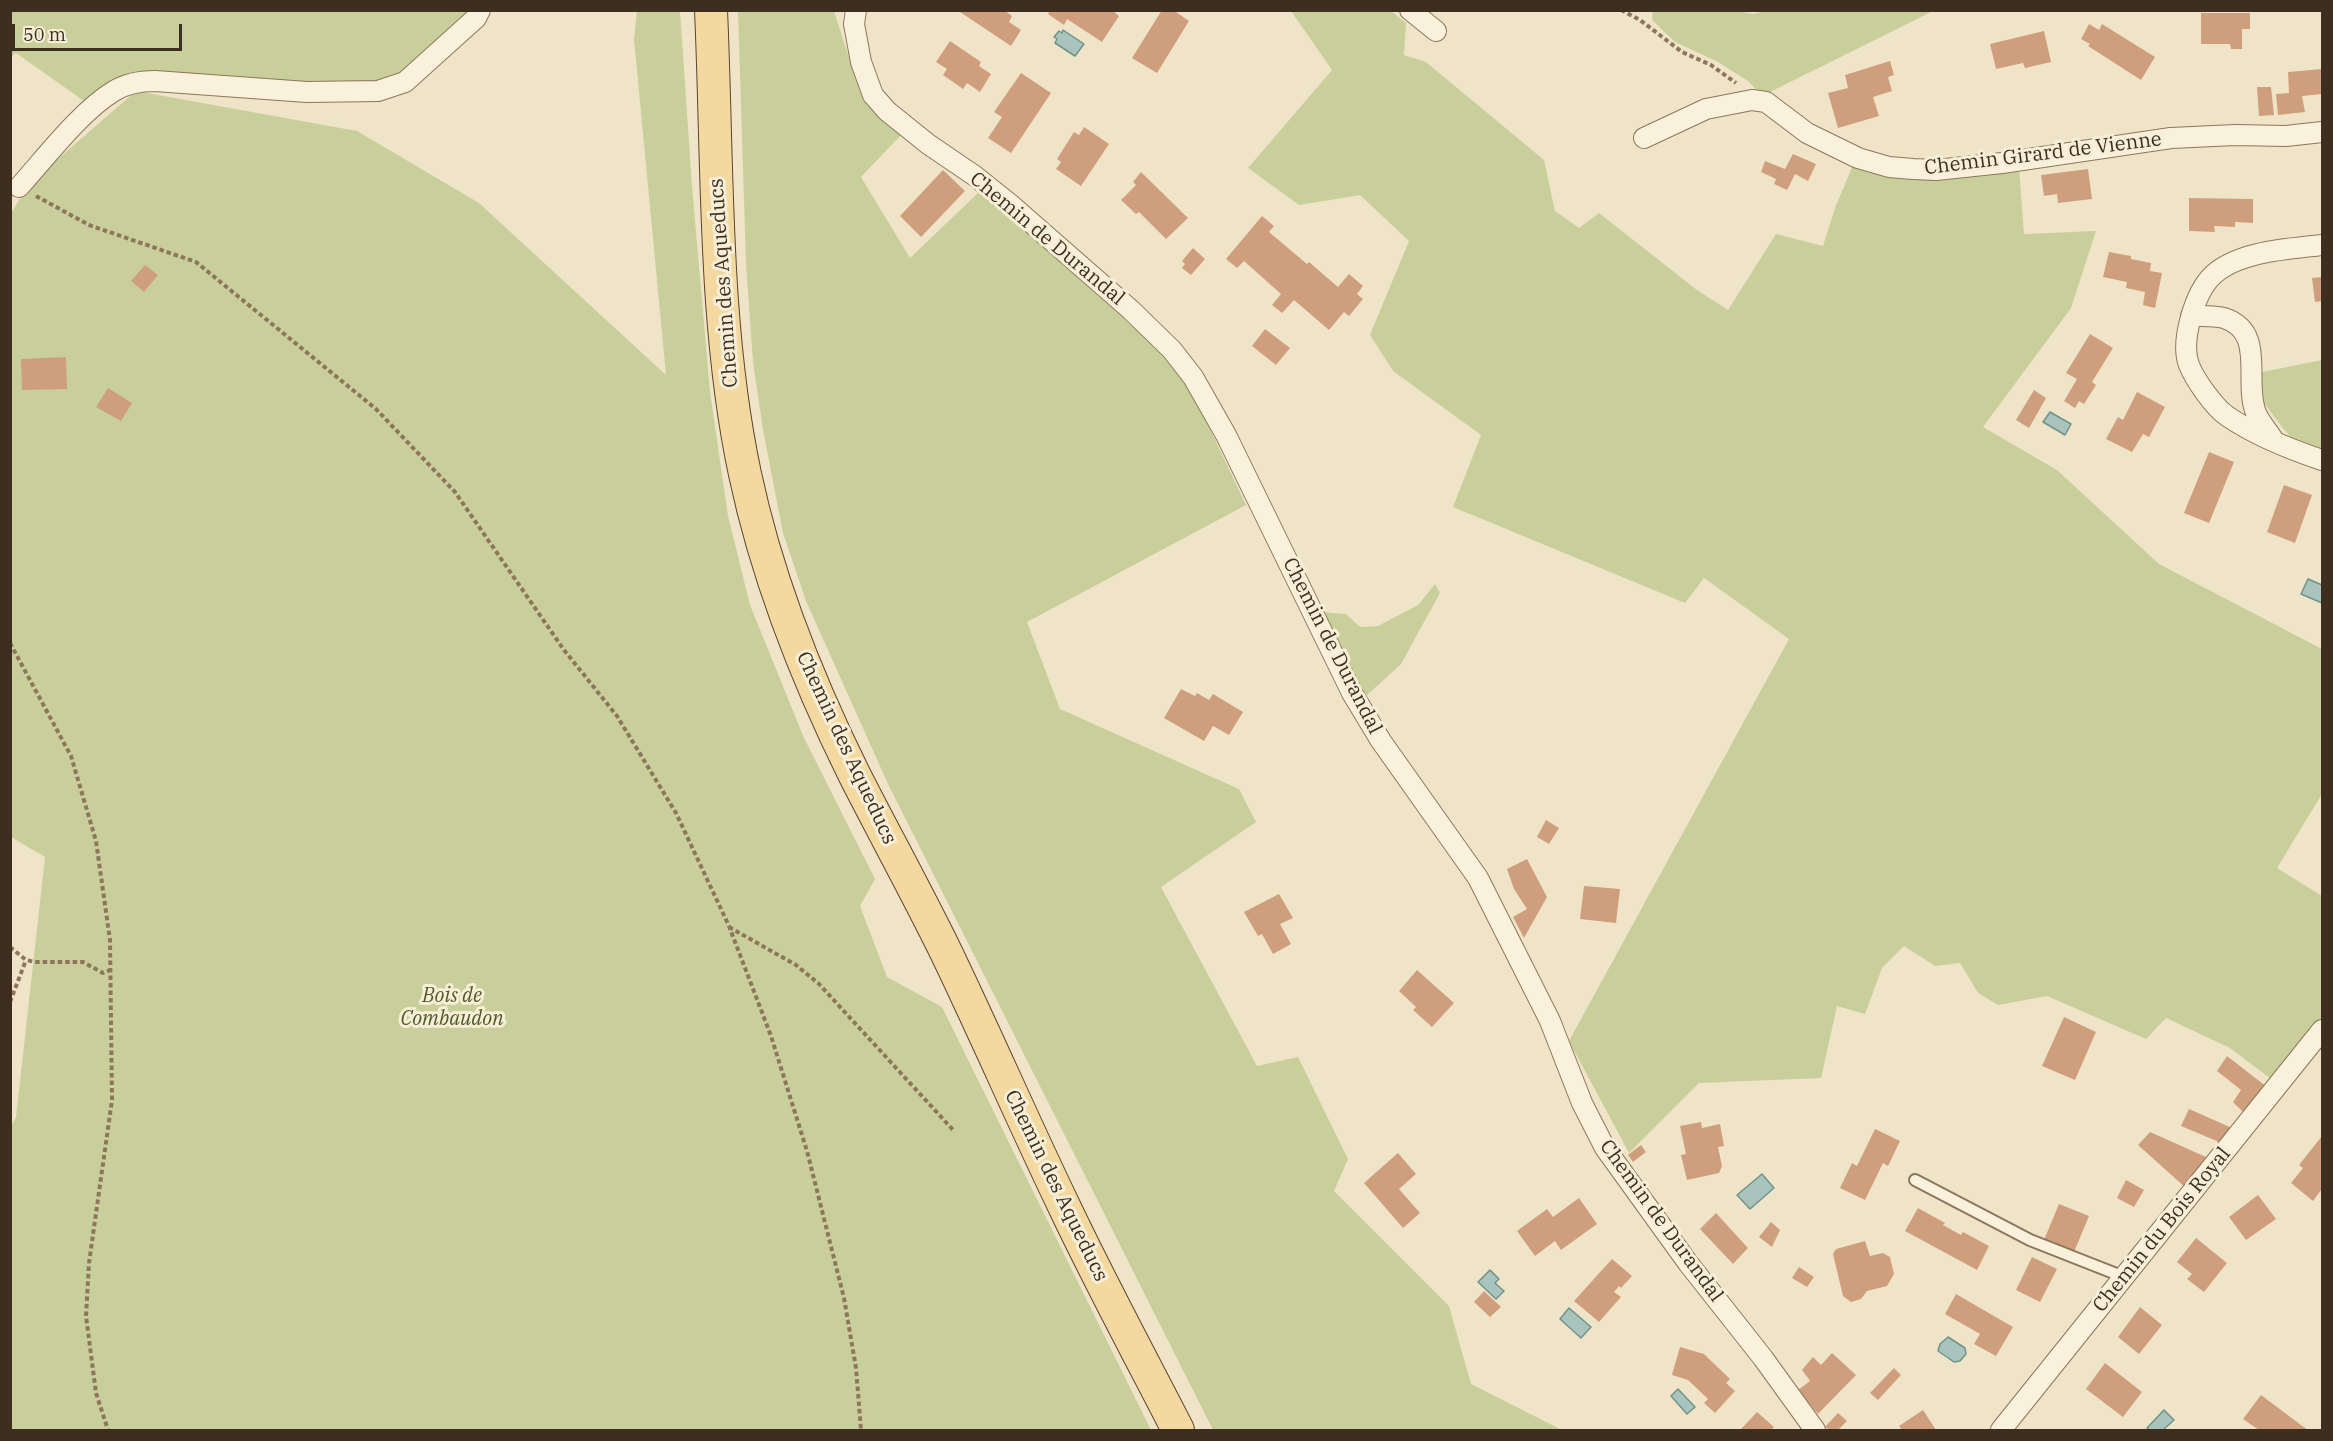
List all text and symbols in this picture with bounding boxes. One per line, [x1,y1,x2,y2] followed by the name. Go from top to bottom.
[15,12,184,50] scale bar
[23,23,66,46] text: 50 m
[1923,128,2163,180] street label: Chemin Girard de Vienne
[965,167,1129,311] street label: Chemin de Durandal
[705,178,743,388] street label: Chemin des Aqueducs
[1277,554,1387,738] street label: Chemin de Durandal
[791,648,901,848] street label: Chemin des Aqueducs
[401,984,503,1031] park label: Bois de Combaudon
[999,1086,1113,1286] street label: Chemin des Aqueducs
[1594,1135,1728,1307] street label: Chemin de Durandal
[2088,1143,2236,1317] street label: Chemin du Bois Royal

